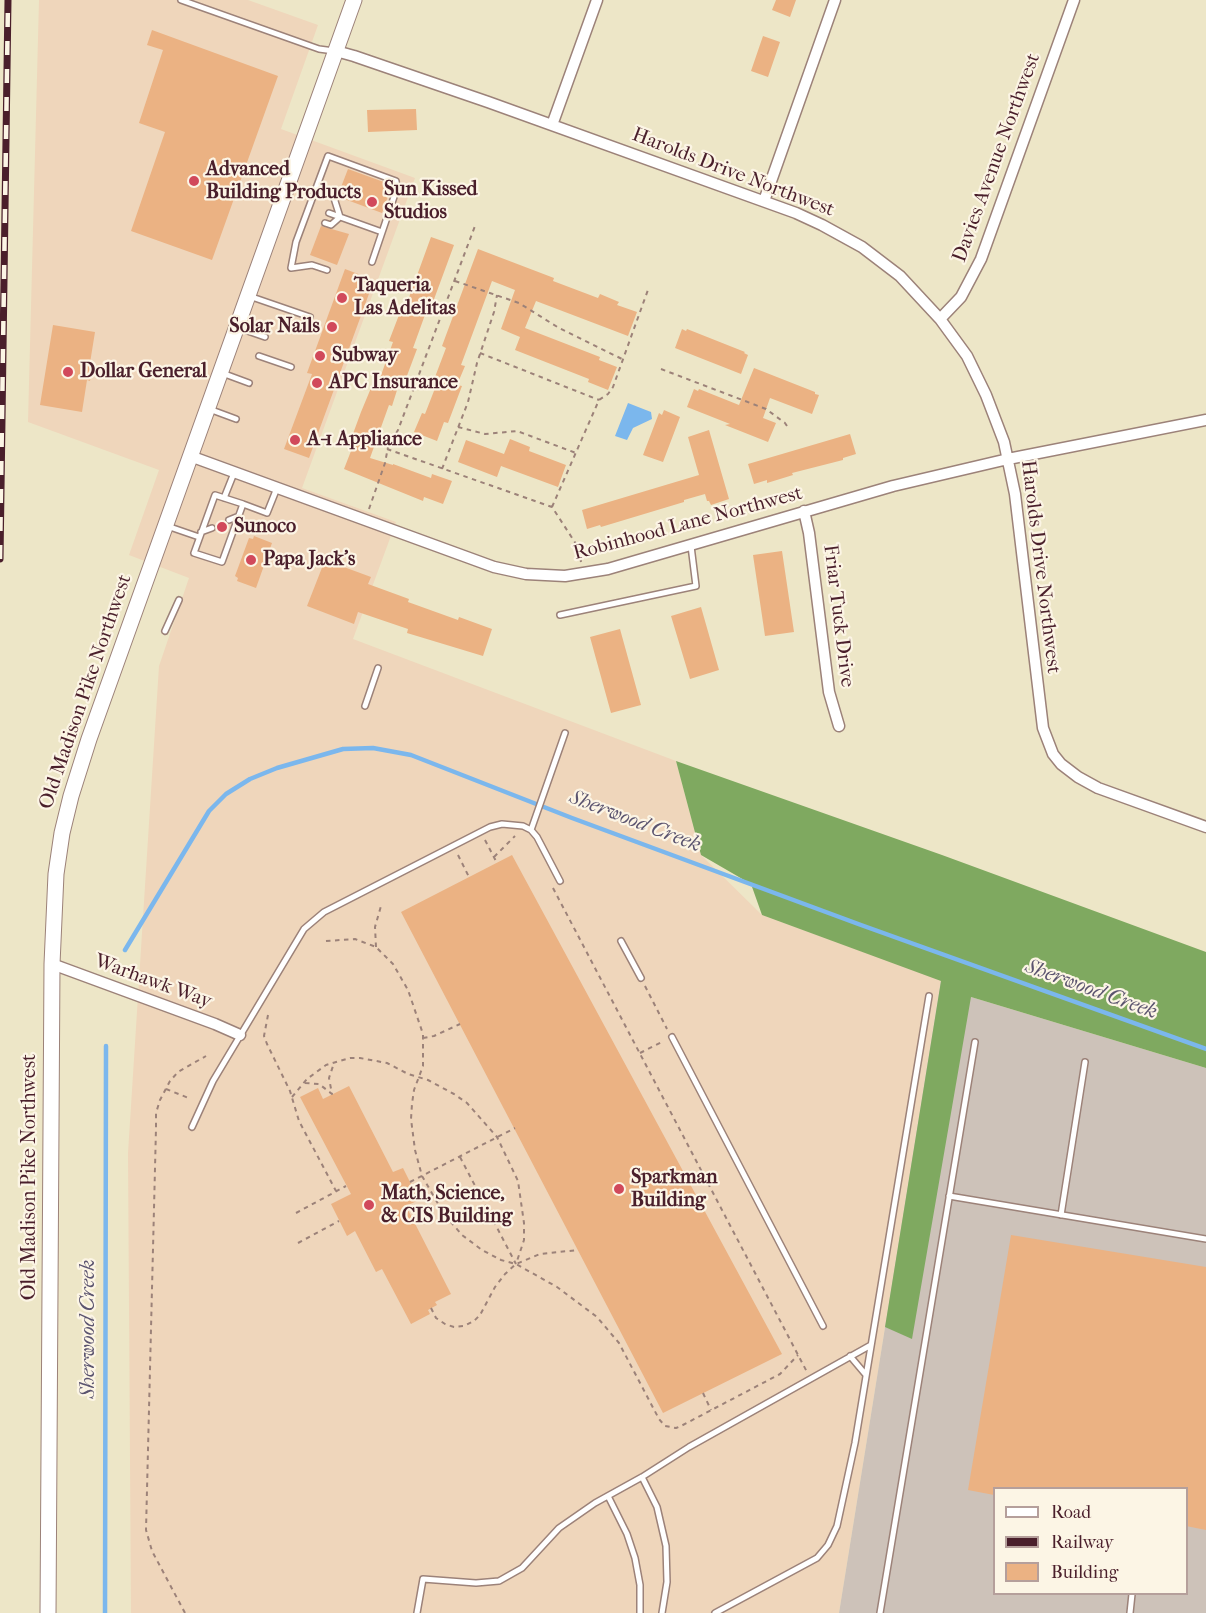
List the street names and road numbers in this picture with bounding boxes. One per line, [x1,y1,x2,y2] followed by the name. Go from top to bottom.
[948,50,1046,266] street label: Davies Avenue Northwest
[628,123,838,223] street label: Harolds Drive Northwest
[1015,459,1065,675] street label: Harolds Drive Northwest
[571,482,805,566] street label: Robinhood Lane Northwest
[817,543,859,689] street label: Friar Tuck Drive
[35,572,137,812] street label: Old Madison Pike Northwest
[91,950,215,1014] street label: Warhawk Way
[18,1054,42,1300] street label: Old Madison Pike Northwest

